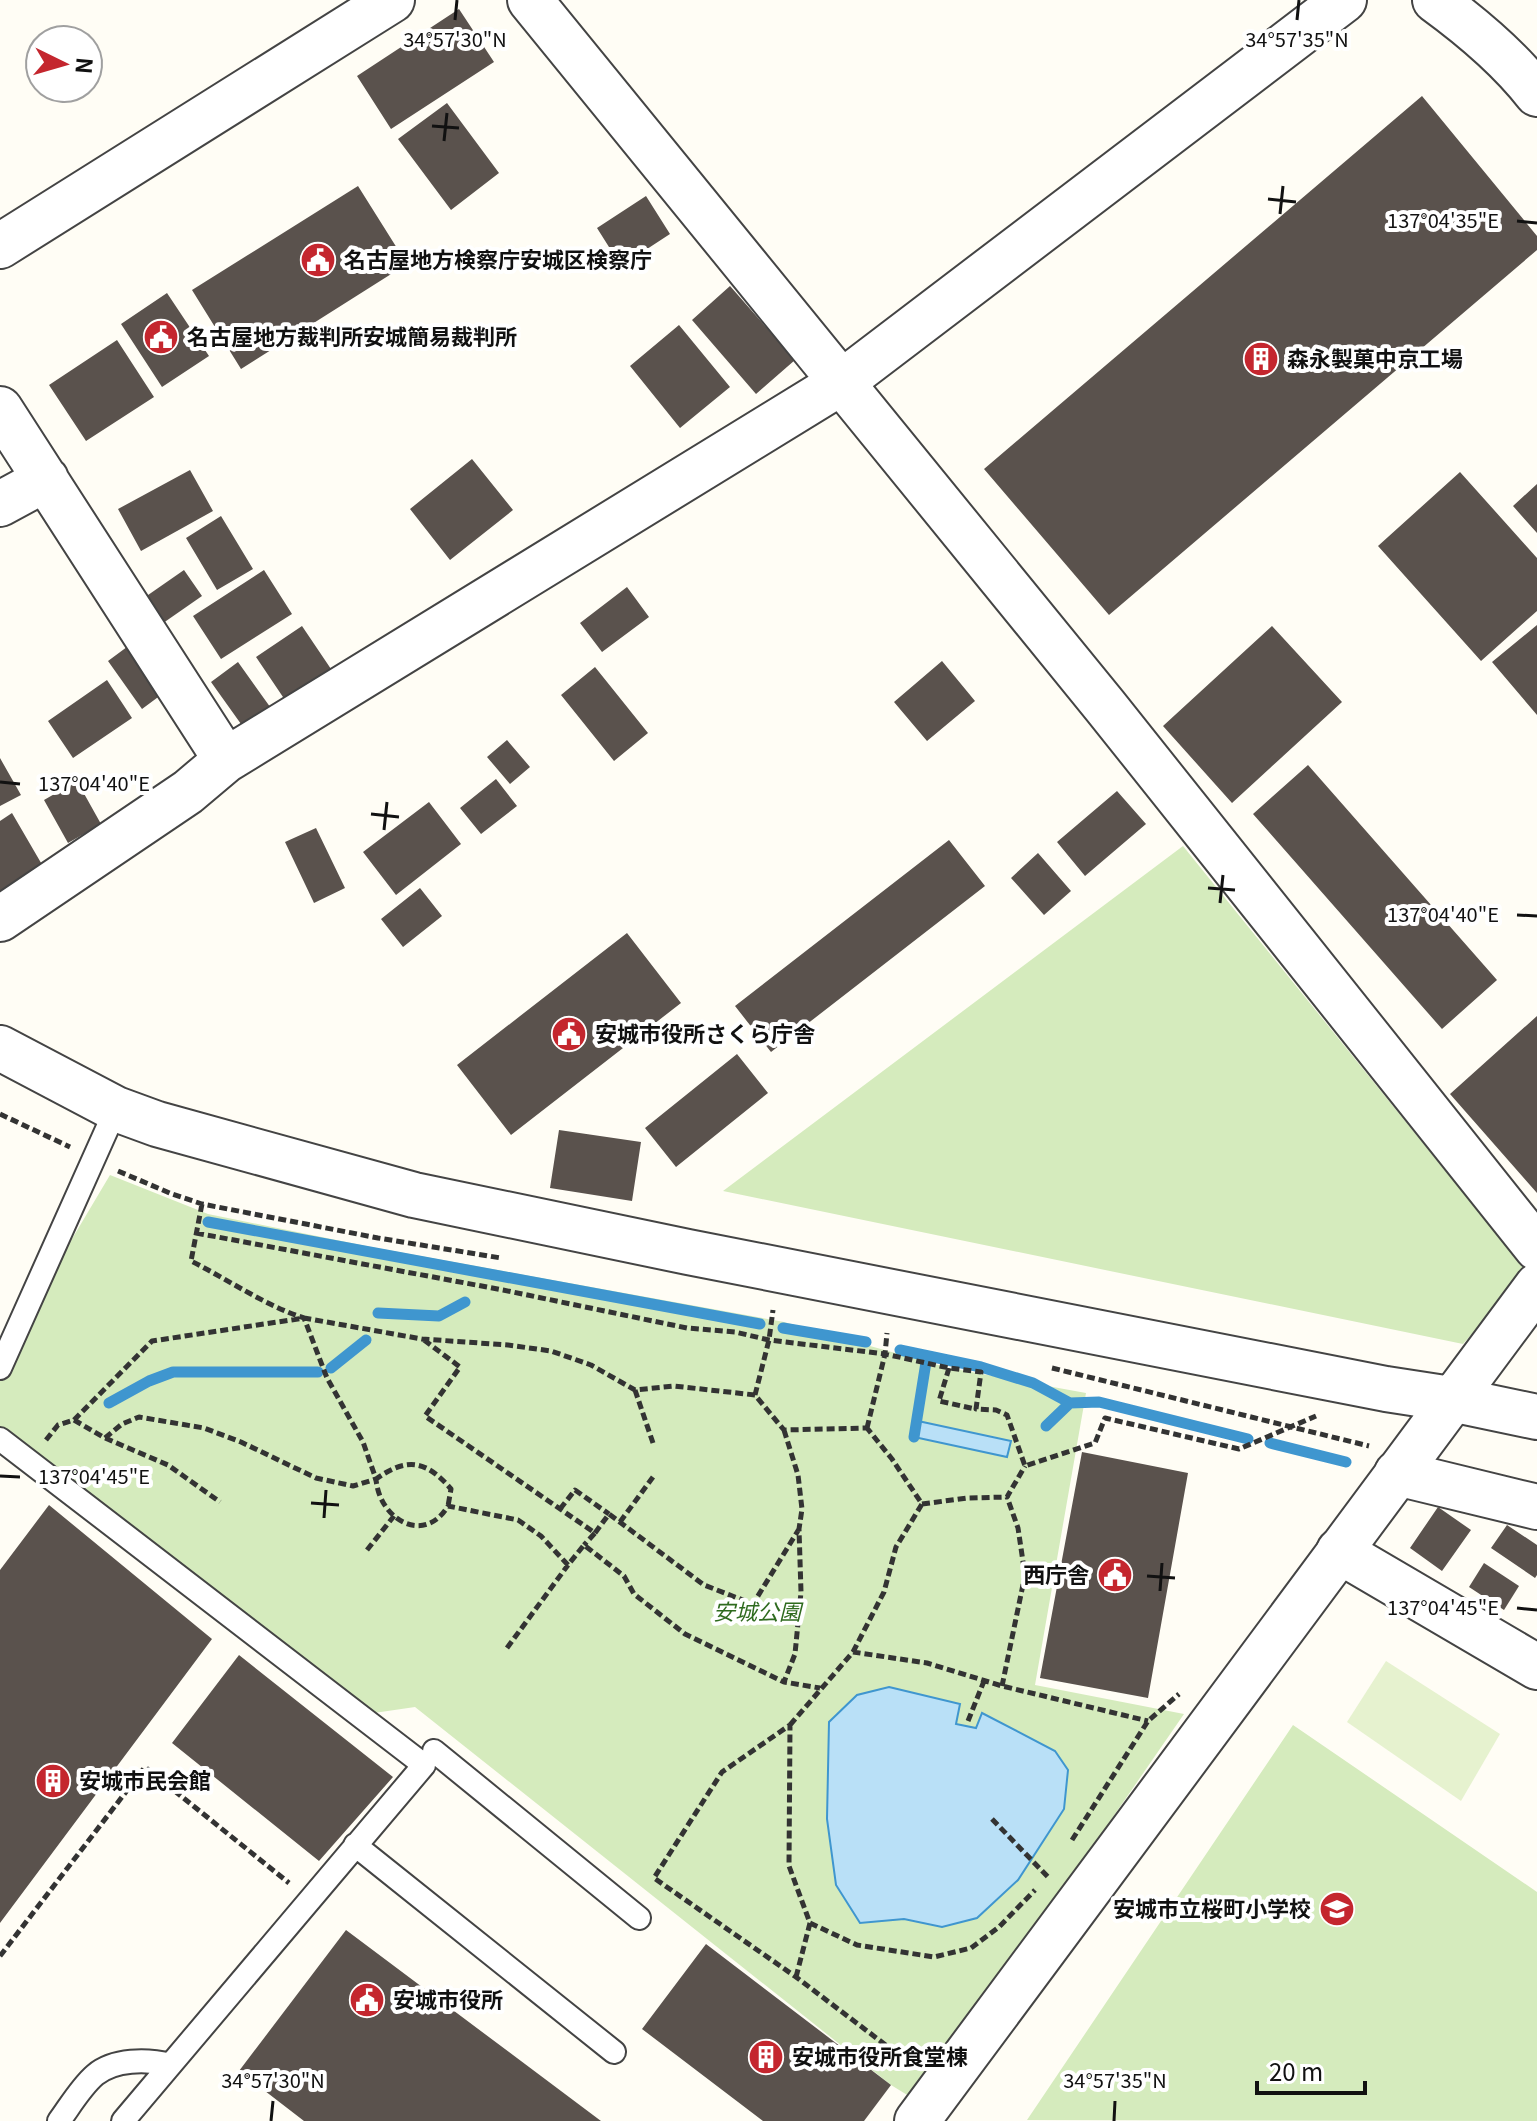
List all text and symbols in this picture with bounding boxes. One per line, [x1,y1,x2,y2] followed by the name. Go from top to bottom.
[24,24,104,104] north arrow
[403,24,507,53] text: 34°57'30"N
[1245,24,1349,53] text: 34°57'35"N
[69,56,103,76] text: N
[1387,205,1499,234] text: 137°04'35"E
[299,241,337,279] public building icon: 名古屋地方検察庁安城区検察庁
[344,242,652,274] place label: 名古屋地方検察庁安城区検察庁
[142,318,180,356] public building icon: 名古屋地方裁判所安城簡易裁判所
[187,319,517,351] place label: 名古屋地方裁判所安城簡易裁判所
[1242,340,1280,378] building icon: 森永製菓中京工場
[1287,341,1463,373] place label: 森永製菓中京工場
[38,768,150,797] text: 137°04'40"E
[1387,899,1499,928] text: 137°04'40"E
[550,1015,588,1053] public building icon: 安城市役所さくら庁舎
[595,1016,815,1048] place label: 安城市役所さくら庁舎
[38,1461,150,1490] text: 137°04'45"E
[1096,1556,1134,1594] public building icon: 西庁舎
[1023,1557,1089,1589] place label: 西庁舎
[1387,1592,1499,1621] text: 137°04'45"E
[713,1594,804,1626] park label: 安城公園
[34,1762,72,1800] building icon: 安城市民会館
[79,1763,211,1795] place label: 安城市民会館
[1318,1890,1356,1928] school or university icon: 安城市立桜町小学校
[1113,1891,1311,1923] place label: 安城市立桜町小学校
[348,1981,386,2019] public building icon: 安城市役所
[393,1982,503,2014] place label: 安城市役所
[747,2038,785,2076] building icon: 安城市役所食堂棟
[792,2039,968,2071] place label: 安城市役所食堂棟
[1257,2045,1365,2095] scale bar
[1269,2053,1323,2088] text: 20 m
[221,2065,325,2094] text: 34°57'30"N
[1063,2065,1167,2094] text: 34°57'35"N

